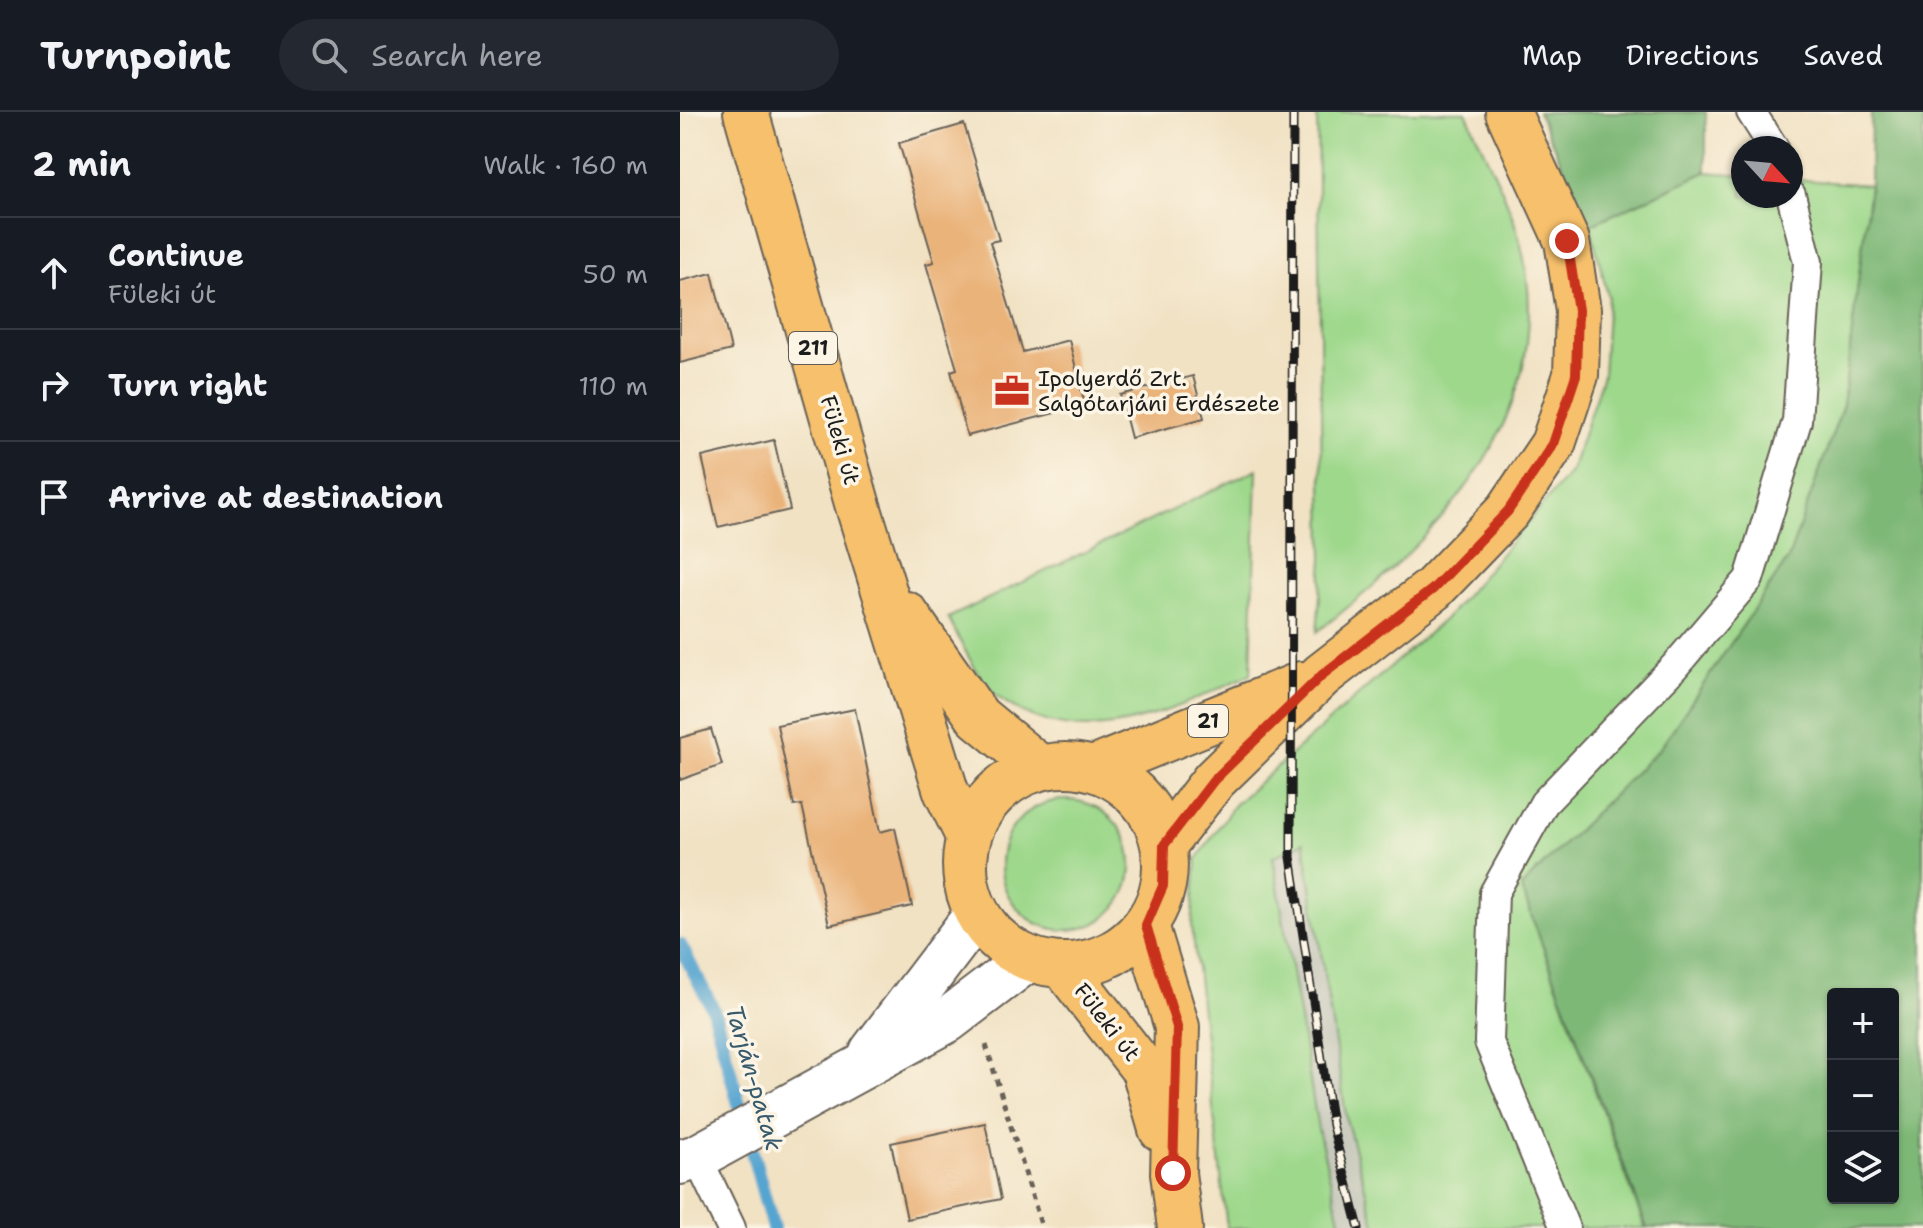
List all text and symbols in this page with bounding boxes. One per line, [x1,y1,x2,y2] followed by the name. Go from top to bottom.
[279,19,839,91] search box
[40,30,231,81] text: Turnpoint
[307,33,351,77] icon: search
[371,35,543,76] text: Search here
[1522,36,1582,74] text: Map
[1626,36,1760,74] text: Directions
[1804,36,1883,74] text: Saved
[1731,136,1803,208] north arrow
[32,141,131,187] text: 2 min
[483,147,648,182] text: Walk · 160 m
[1549,223,1585,259] route end
[108,235,244,276] text: Continue
[32,251,76,295] icon: ahead
[583,256,648,291] text: 50 m
[108,276,216,311] text: Füleki út
[789,332,837,364] road number: 211
[32,363,76,407] icon: right
[1038,364,1280,418] place label: Ipolyerdő Zrt. Salgótarjáni Erdészete
[108,365,267,406] text: Turn right
[578,368,648,403] text: 110 m
[993,372,1031,410] office icon: Ipolyerdő Zrt. Salgótarjáni Erdészete
[813,392,867,488] street label: Füleki út
[32,475,76,519] icon: arrive
[108,477,443,518] text: Arrive at destination
[1188,705,1228,737] road number: 21
[1067,977,1147,1067] street label: Füleki út
[1827,988,1899,1204] map controls
[1827,988,1899,1060] button: +
[718,1001,790,1155] water label: Tarján-patak
[1827,1060,1899,1132] button: −
[1827,1132,1899,1204] button: layers
[1155,1155,1191,1191] route start

